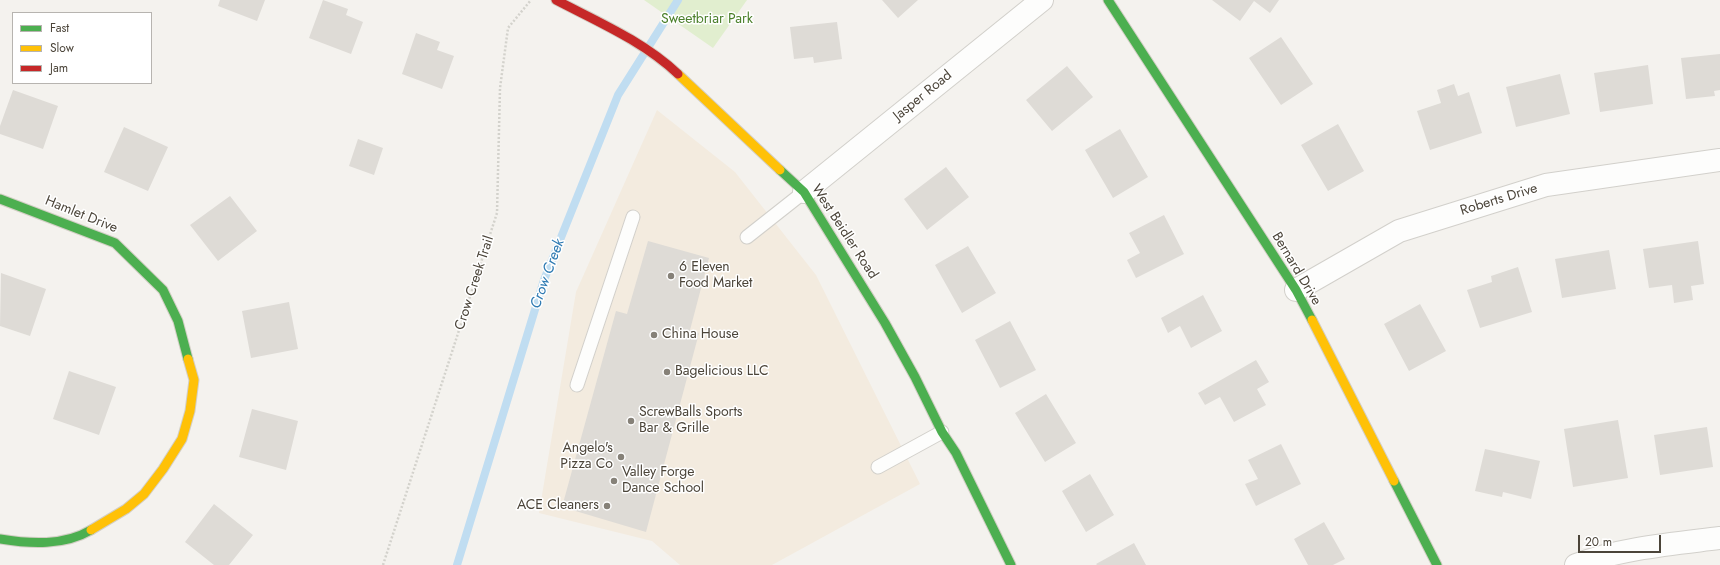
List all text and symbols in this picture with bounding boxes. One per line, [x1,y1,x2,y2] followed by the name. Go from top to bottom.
[12,12,152,84] legend
[661,12,753,28] park label: Sweetbriar Park
[50,19,69,37] text: Fast
[50,39,74,57] text: Slow
[50,59,68,77] text: Jam
[890,67,956,125] street label: Jasper Road
[1458,180,1540,220] street label: Roberts Drive
[807,182,881,282] street label: West Beidler Road
[42,193,120,237] street label: Hamlet Drive
[1268,230,1324,308] street label: Bernard Drive
[452,234,498,332] street label: Crow Creek Trail
[527,237,569,311] water label: Crow Creek
[679,260,752,292] place label: 6 Eleven Food Market
[666,271,676,281] marker: 6 Eleven Food Market
[662,327,739,343] place label: China House
[649,330,659,340] marker: China House
[675,364,769,380] place label: Bagelicious LLC
[662,367,672,377] marker: Bagelicious LLC
[639,405,742,438] place label: ScrewBalls Sports Bar & Grille
[626,416,636,426] marker: ScrewBalls Sports Bar & Grille
[560,441,613,474] place label: Angelo's Pizza Co
[616,452,626,462] marker: Angelo's Pizza Co
[622,465,704,498] place label: Valley Forge Dance School
[609,476,619,486] marker: Valley Forge Dance School
[517,498,599,514] place label: ACE Cleaners
[602,501,612,511] marker: ACE Cleaners
[1580,527,1663,553] scale bar
[1585,533,1612,551] text: 20 m

